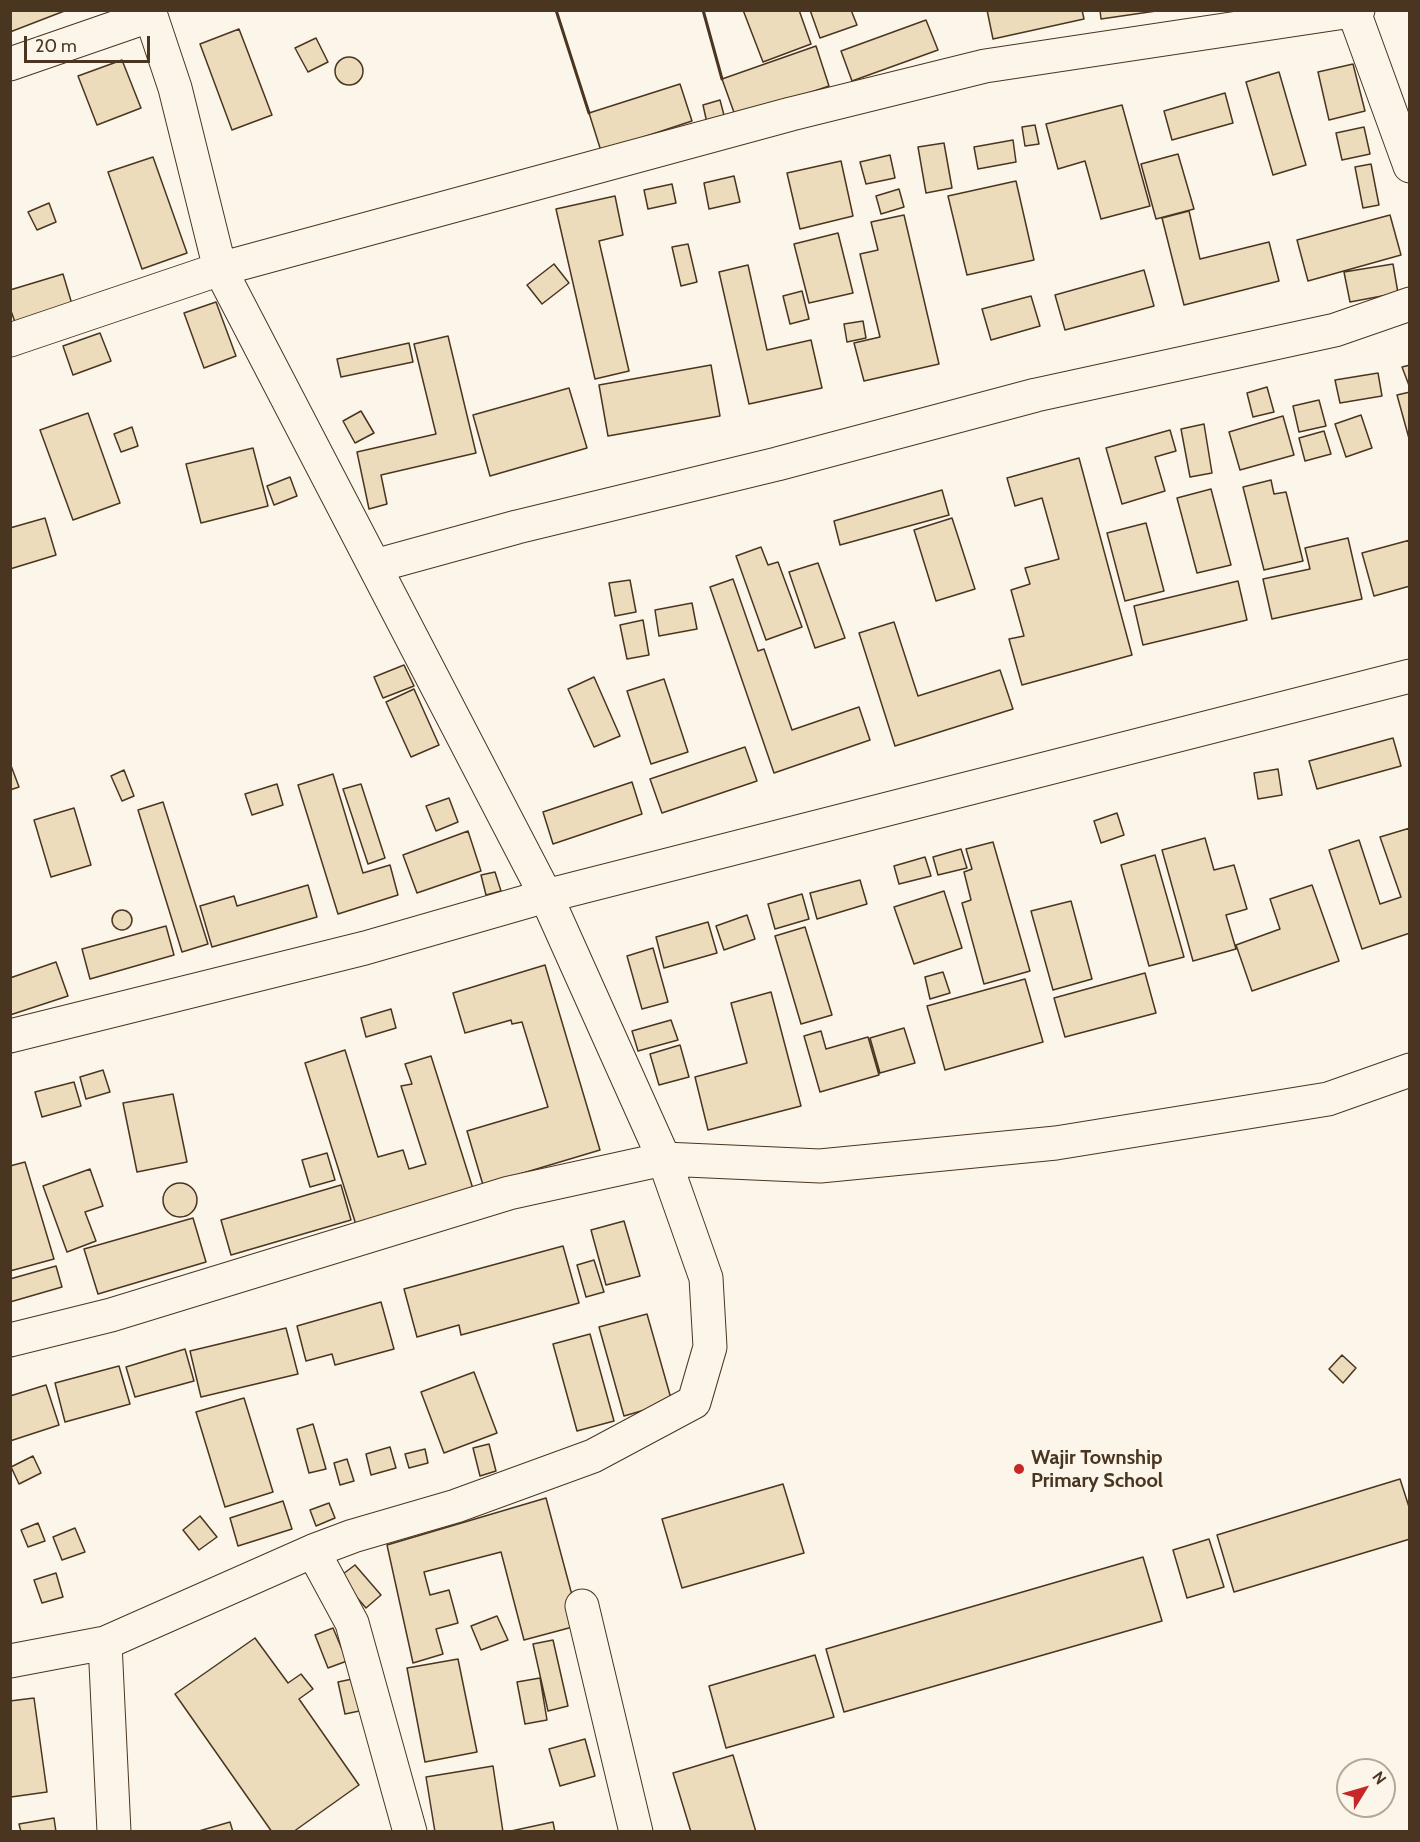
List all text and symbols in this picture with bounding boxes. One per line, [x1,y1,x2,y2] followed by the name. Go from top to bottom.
[27,24,153,62] scale bar
[35,35,77,57] text: 20 m
[1031,1446,1163,1493] place label: Wajir Township Primary School
[1012,1462,1026,1476] marker: Wajir Township Primary School
[1336,1758,1396,1818] north arrow
[1368,1768,1390,1788] text: N

